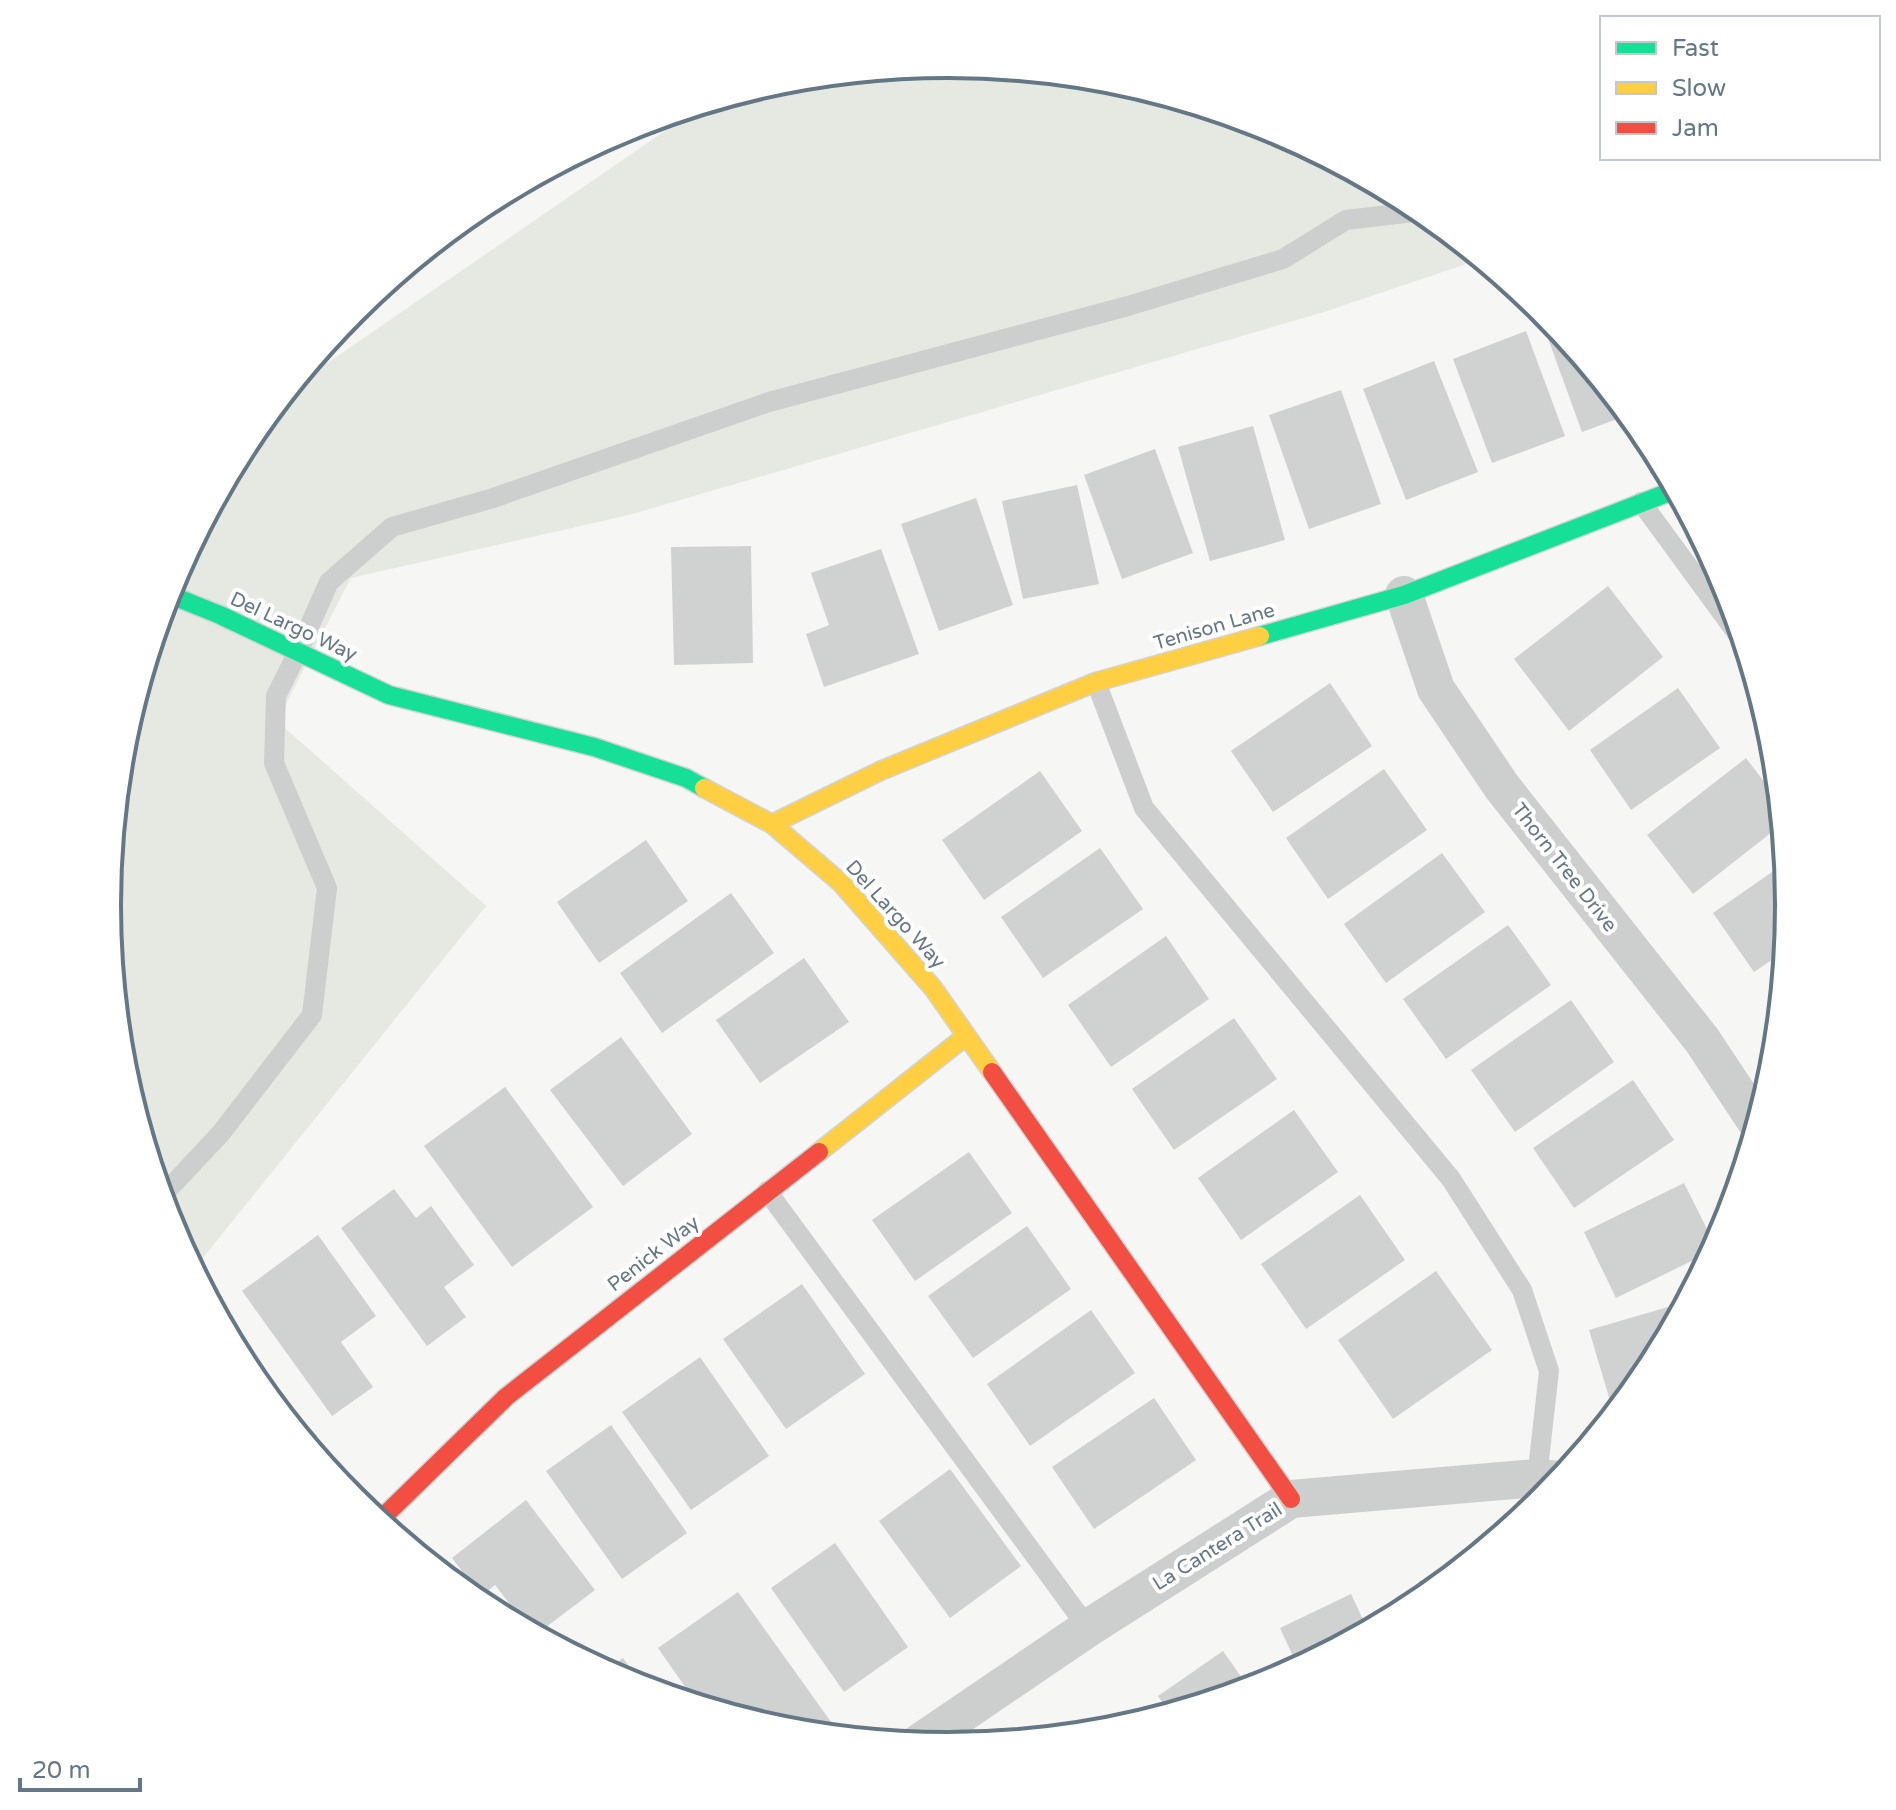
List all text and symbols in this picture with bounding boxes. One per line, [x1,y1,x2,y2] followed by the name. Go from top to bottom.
[1600,16,1880,160] legend
[1672,34,1719,63] text: Fast
[1672,74,1726,103] text: Slow
[1672,114,1719,143] text: Jam
[226,587,361,667] street label: Del Largo Way
[1151,598,1278,656] street label: Tenison Lane
[1506,798,1622,937] street label: Thorn Tree Drive
[840,856,950,974] street label: Del Largo Way
[603,1210,704,1297] street label: Penick Way
[1148,1498,1287,1596] street label: La Cantera Trail
[20,1742,140,1792] scale bar
[32,1756,90,1785] text: 20 m

